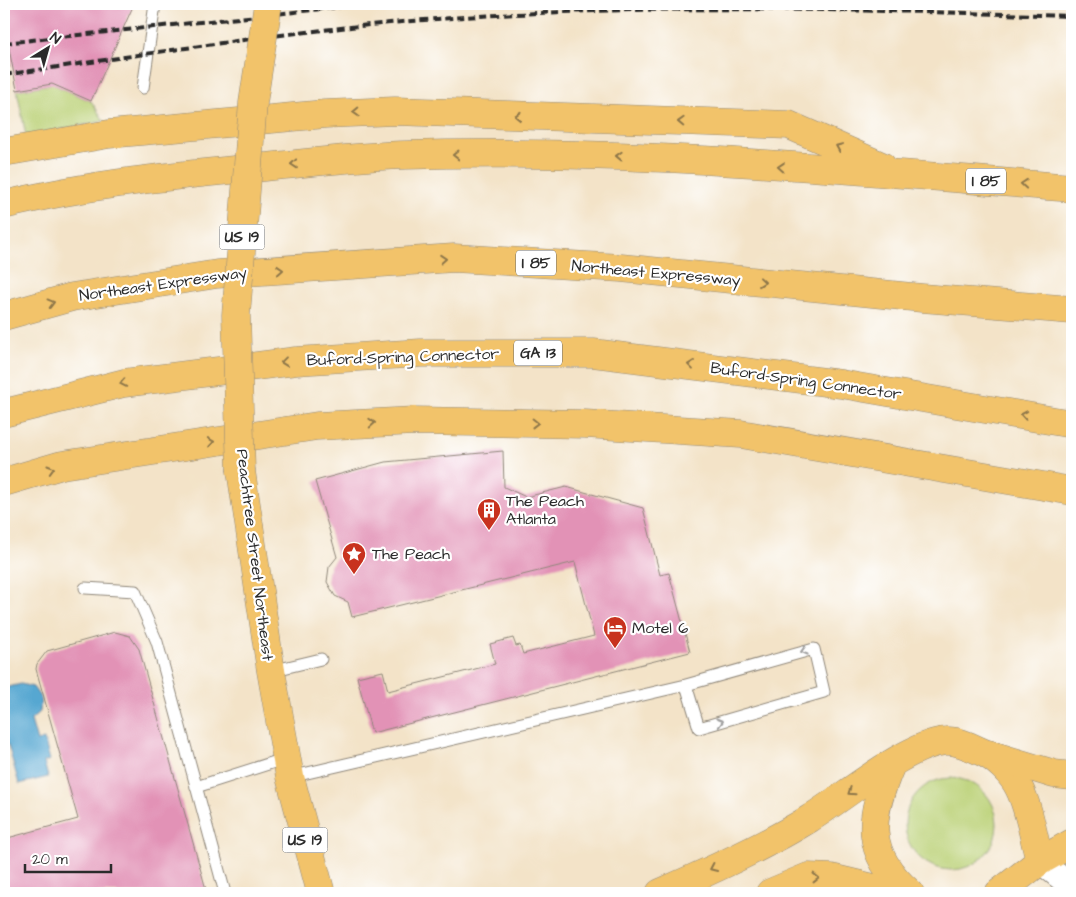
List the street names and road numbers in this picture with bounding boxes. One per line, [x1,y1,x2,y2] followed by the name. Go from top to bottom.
[966,168,1006,194] road number: I 85
[220,224,264,250] road number: US 19
[516,250,556,276] road number: I 85
[571,255,741,292] street label: Northeast Expressway
[78,261,249,308] street label: Northeast Expressway
[514,340,562,366] road number: GA 13
[306,343,500,372] street label: Buford-Spring Connector
[709,357,903,406] street label: Buford-Spring Connector
[231,448,279,663] street label: Peachtree Street Northeast
[282,828,328,852] road number: US 19

